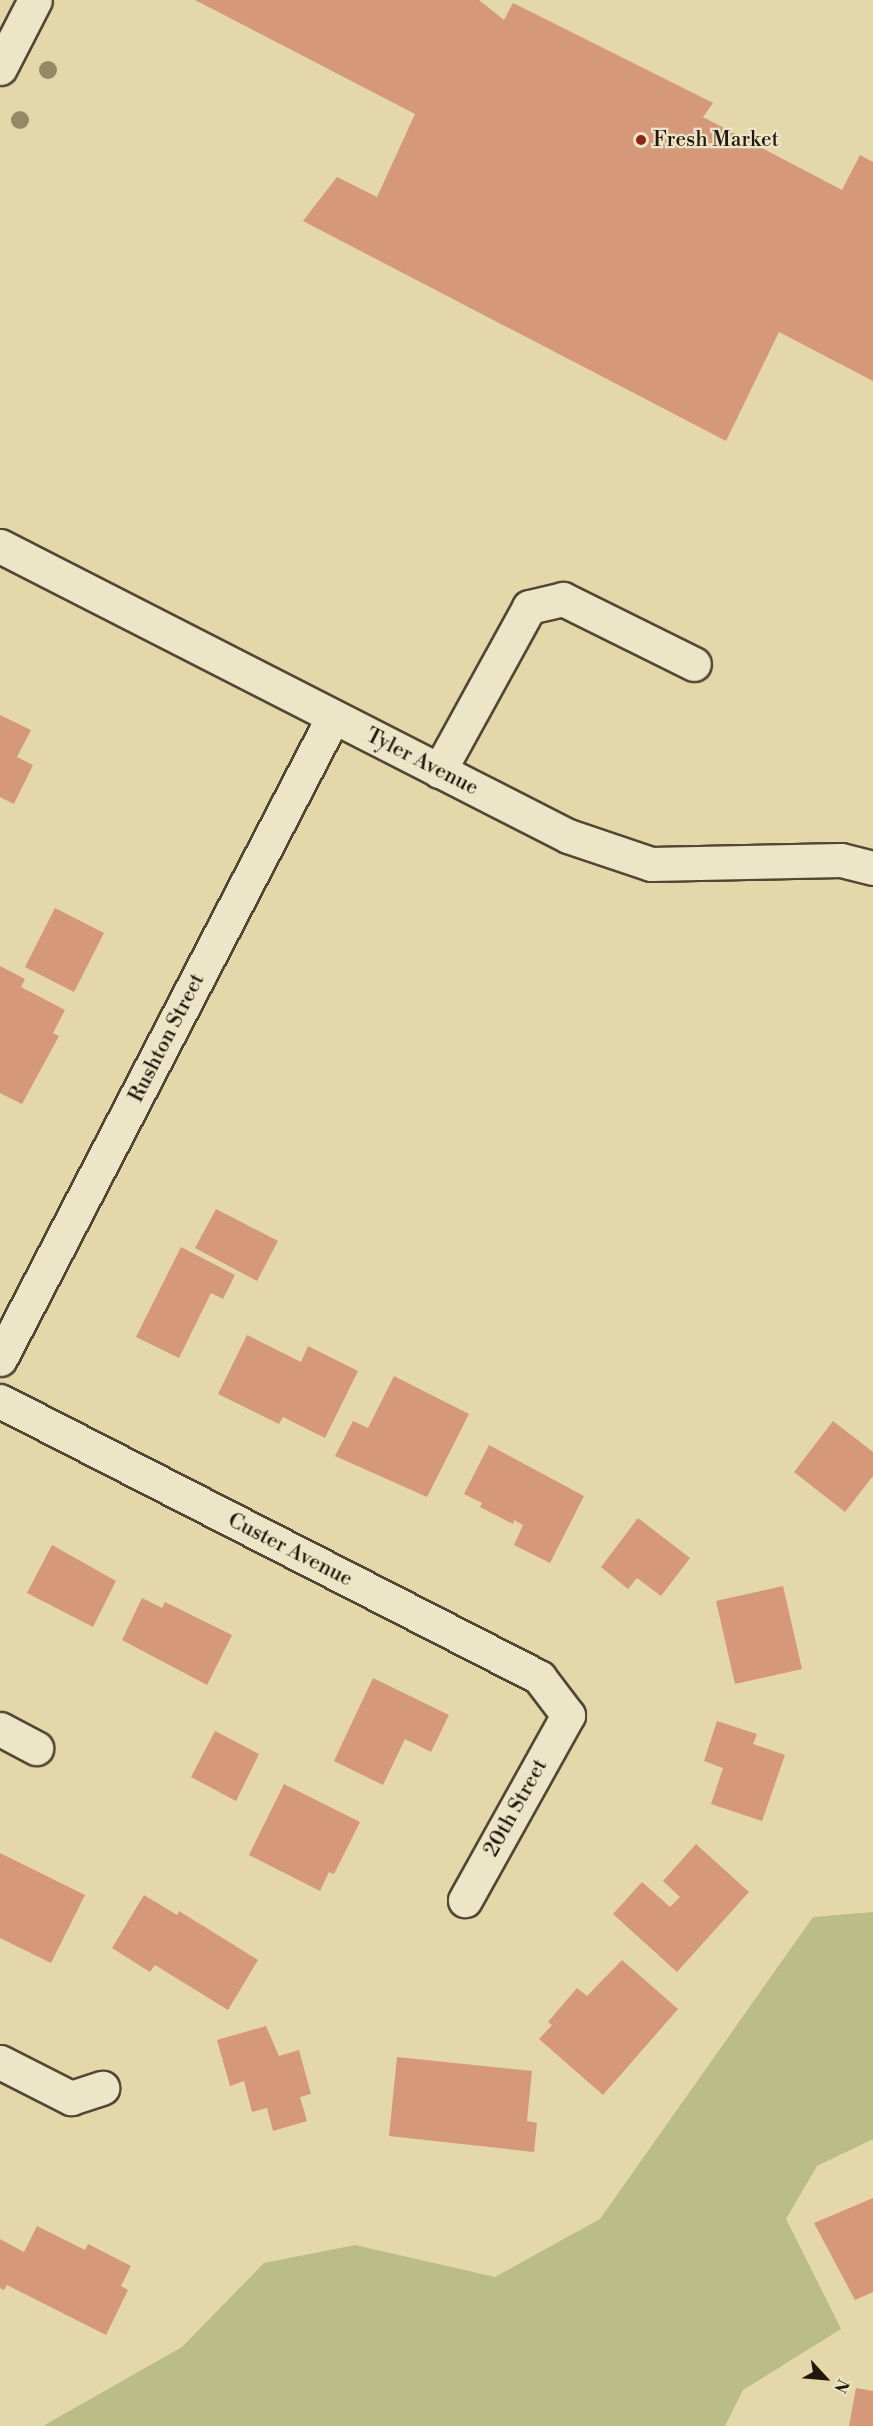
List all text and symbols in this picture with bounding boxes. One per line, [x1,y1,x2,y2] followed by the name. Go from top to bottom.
[653,127,779,153] place label: Fresh Market
[634,133,648,147] marker: Fresh Market
[362,723,482,801] street label: Tyler Avenue
[124,969,210,1107] street label: Rushton Street
[224,1508,356,1592] street label: Custer Avenue
[479,1755,553,1861] street label: 20th Street
[795,2348,855,2408] north arrow
[829,2376,853,2396] text: N

